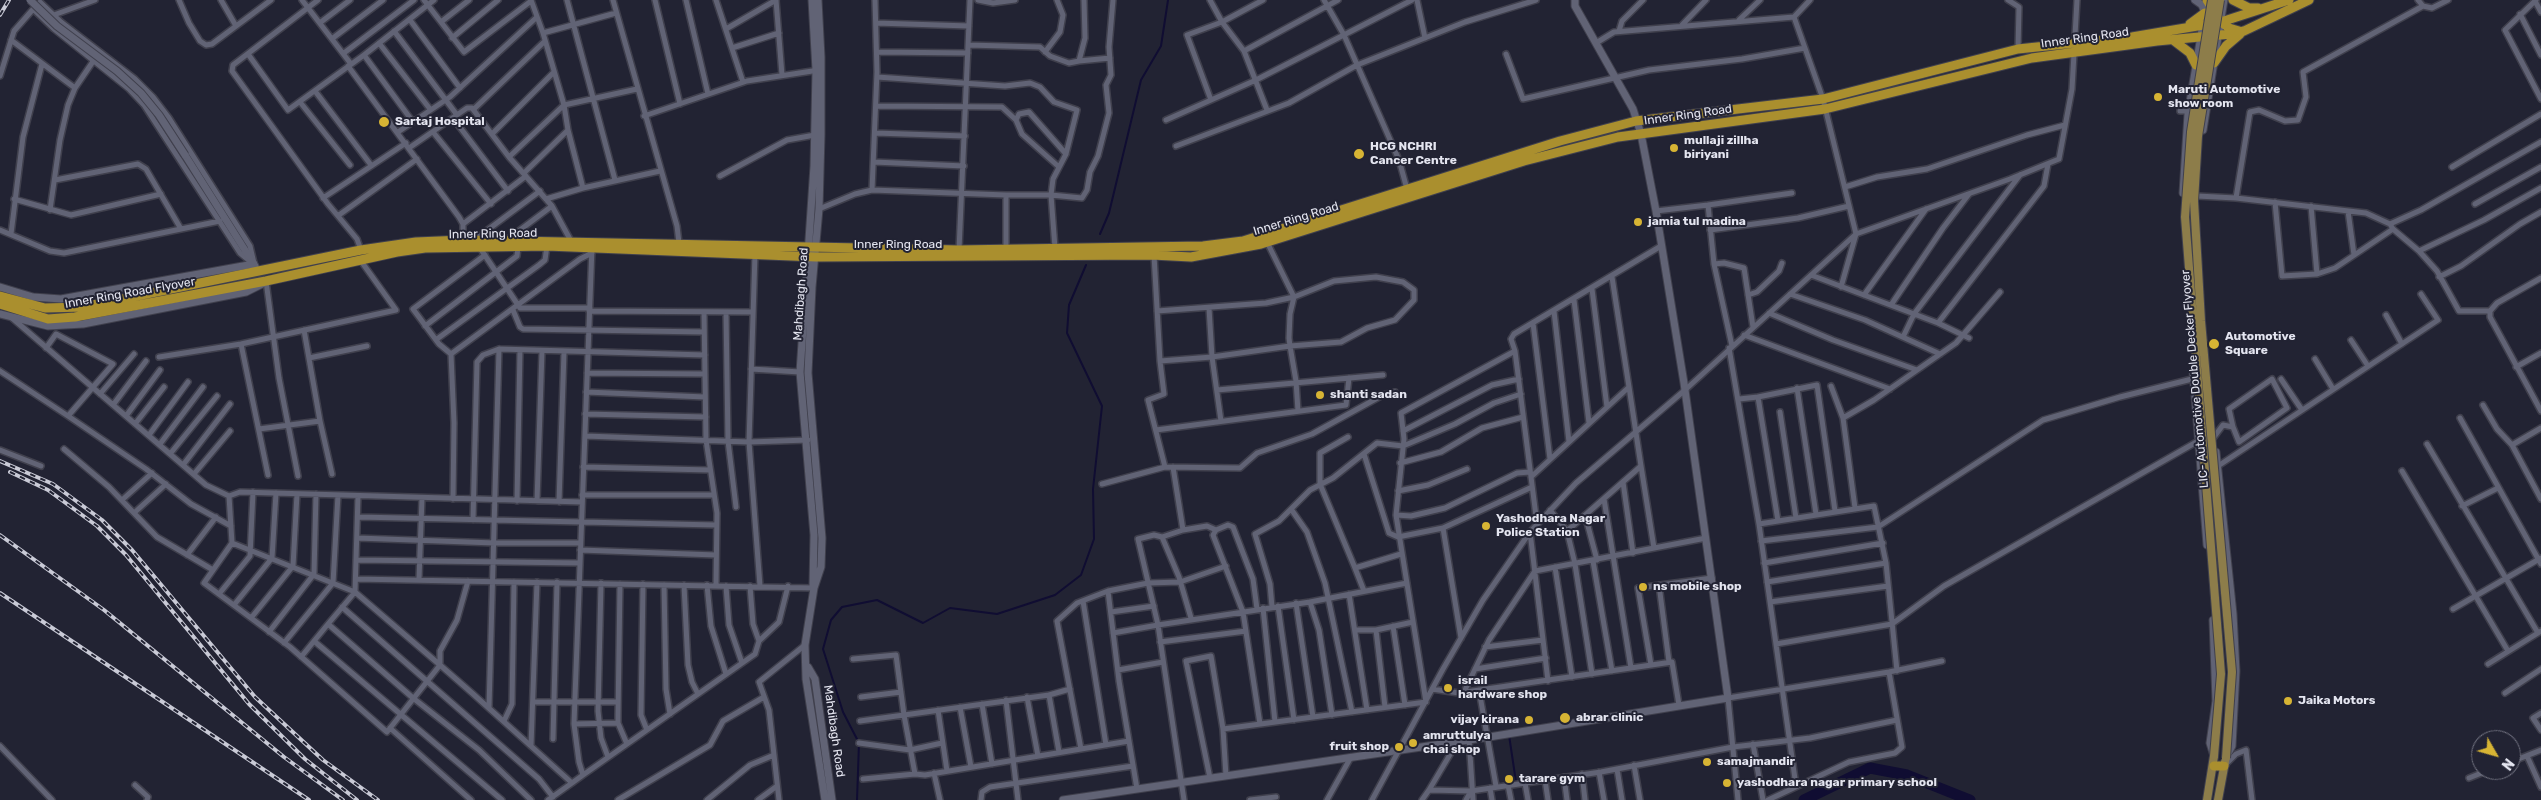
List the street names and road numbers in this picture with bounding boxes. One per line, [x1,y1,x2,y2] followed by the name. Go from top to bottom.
[2040,25,2130,51] street label: Inner Ring Road
[1643,102,1733,128] street label: Inner Ring Road
[1252,199,1340,239] street label: Inner Ring Road
[449,226,537,242] street label: Inner Ring Road
[854,238,942,252] street label: Inner Ring Road
[791,247,811,341] street label: Mahdibagh Road
[2178,269,2212,489] street label: LIC- Automotive Double Decker Flyover
[64,274,196,312] street label: Inner Ring Road Flyover
[820,684,848,778] street label: Mahdibagh Road

